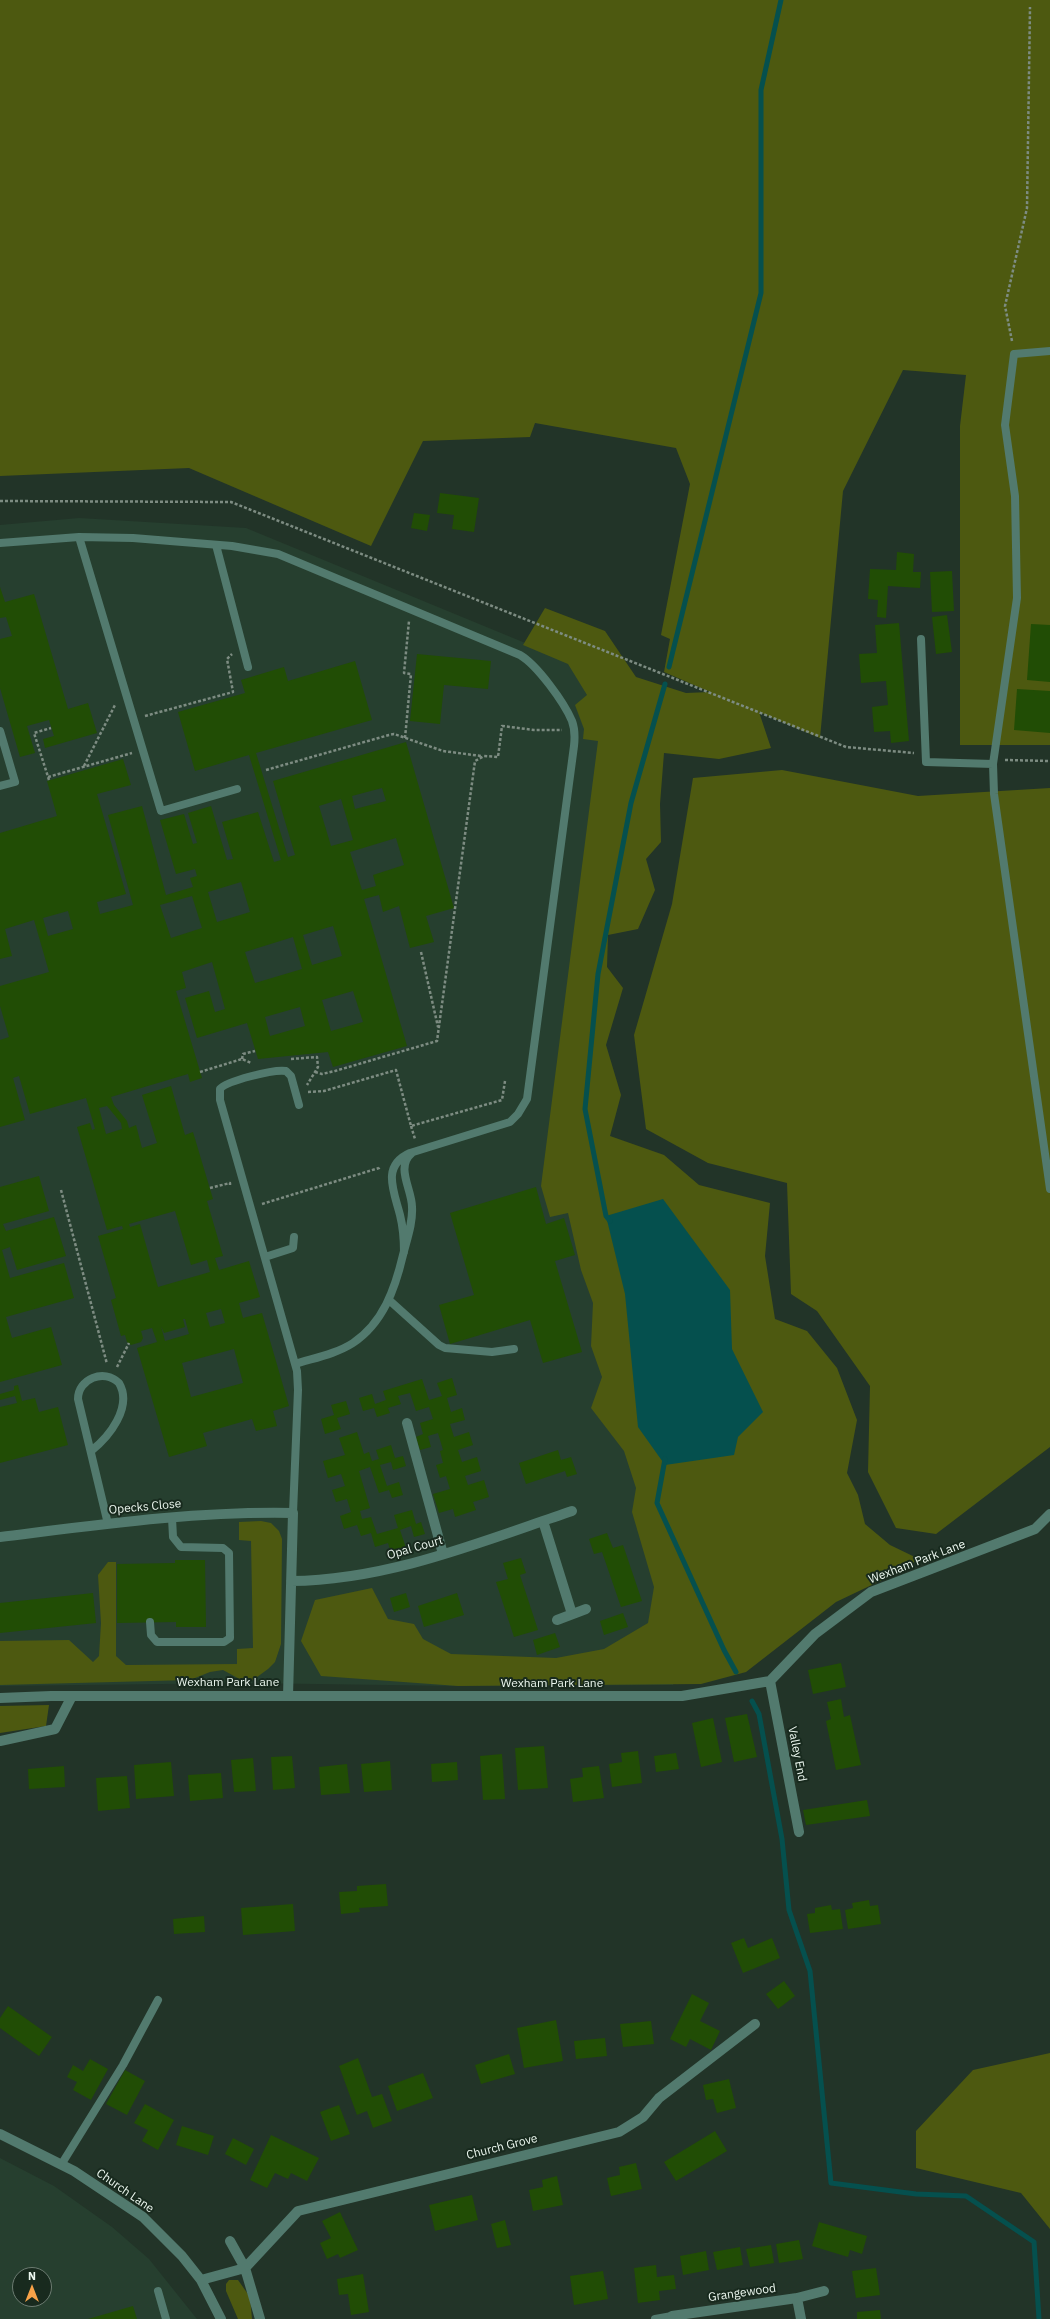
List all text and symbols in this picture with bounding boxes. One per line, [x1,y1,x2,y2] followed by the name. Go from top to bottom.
[108,1497,182,1517] street label: Opecks Close
[385,1533,445,1563] street label: Opal Court
[867,1537,967,1587] street label: Wexham Park Lane
[177,1676,279,1690] street label: Wexham Park Lane
[501,1677,603,1691] street label: Wexham Park Lane
[785,1725,809,1783] street label: Valley End
[465,2131,539,2163] street label: Church Grove
[93,2166,157,2216] street label: Church Lane
[12,2267,52,2307] north arrow
[28,2269,36,2283] text: N
[707,2281,777,2305] street label: Grangewood

